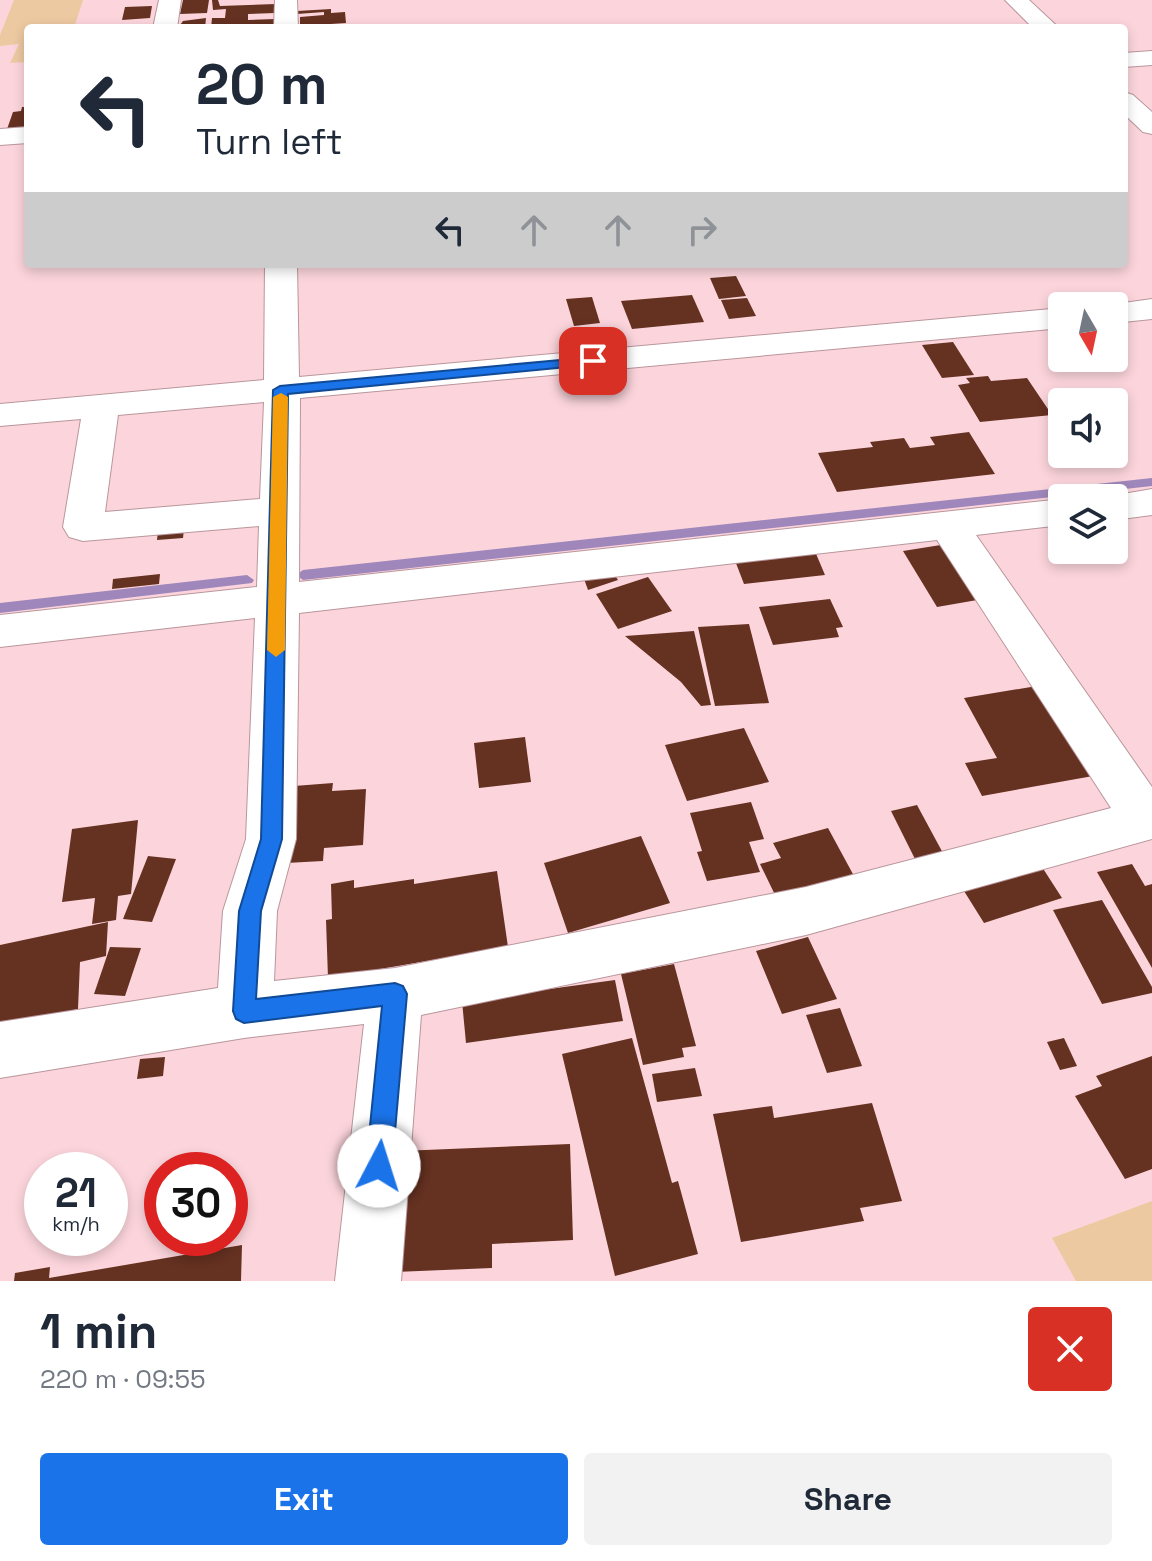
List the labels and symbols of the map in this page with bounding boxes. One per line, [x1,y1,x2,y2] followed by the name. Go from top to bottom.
[1048,292,1128,372] north arrow
[559,327,627,395] pin
[337,1124,421,1208] position arrow
[144,1152,248,1256] speed limit sign: 30

